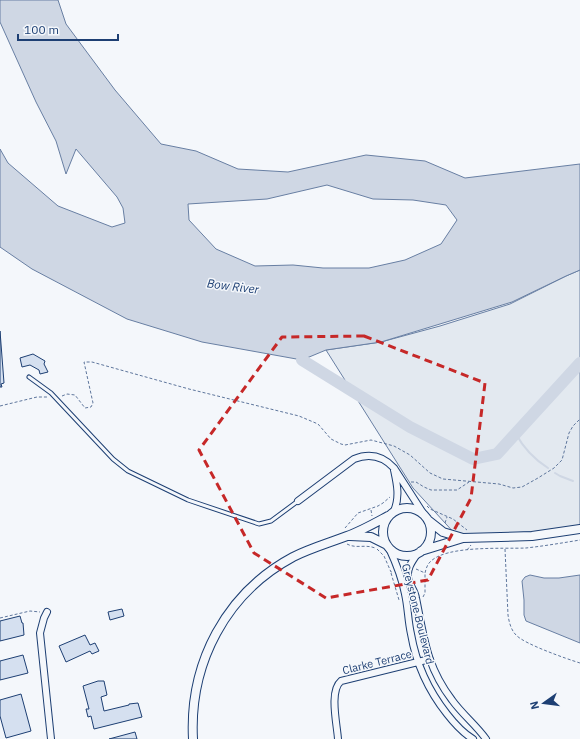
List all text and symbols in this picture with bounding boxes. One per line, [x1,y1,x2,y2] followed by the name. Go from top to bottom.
[18,16,118,42] scale bar
[24,22,59,37] text: 100 m
[206,275,261,297] water label: Bow River
[399,562,437,666] street label: Greystone Boulevard
[341,647,413,677] street label: Clarke Terrace
[524,683,564,723] north arrow
[527,700,542,711] text: N

